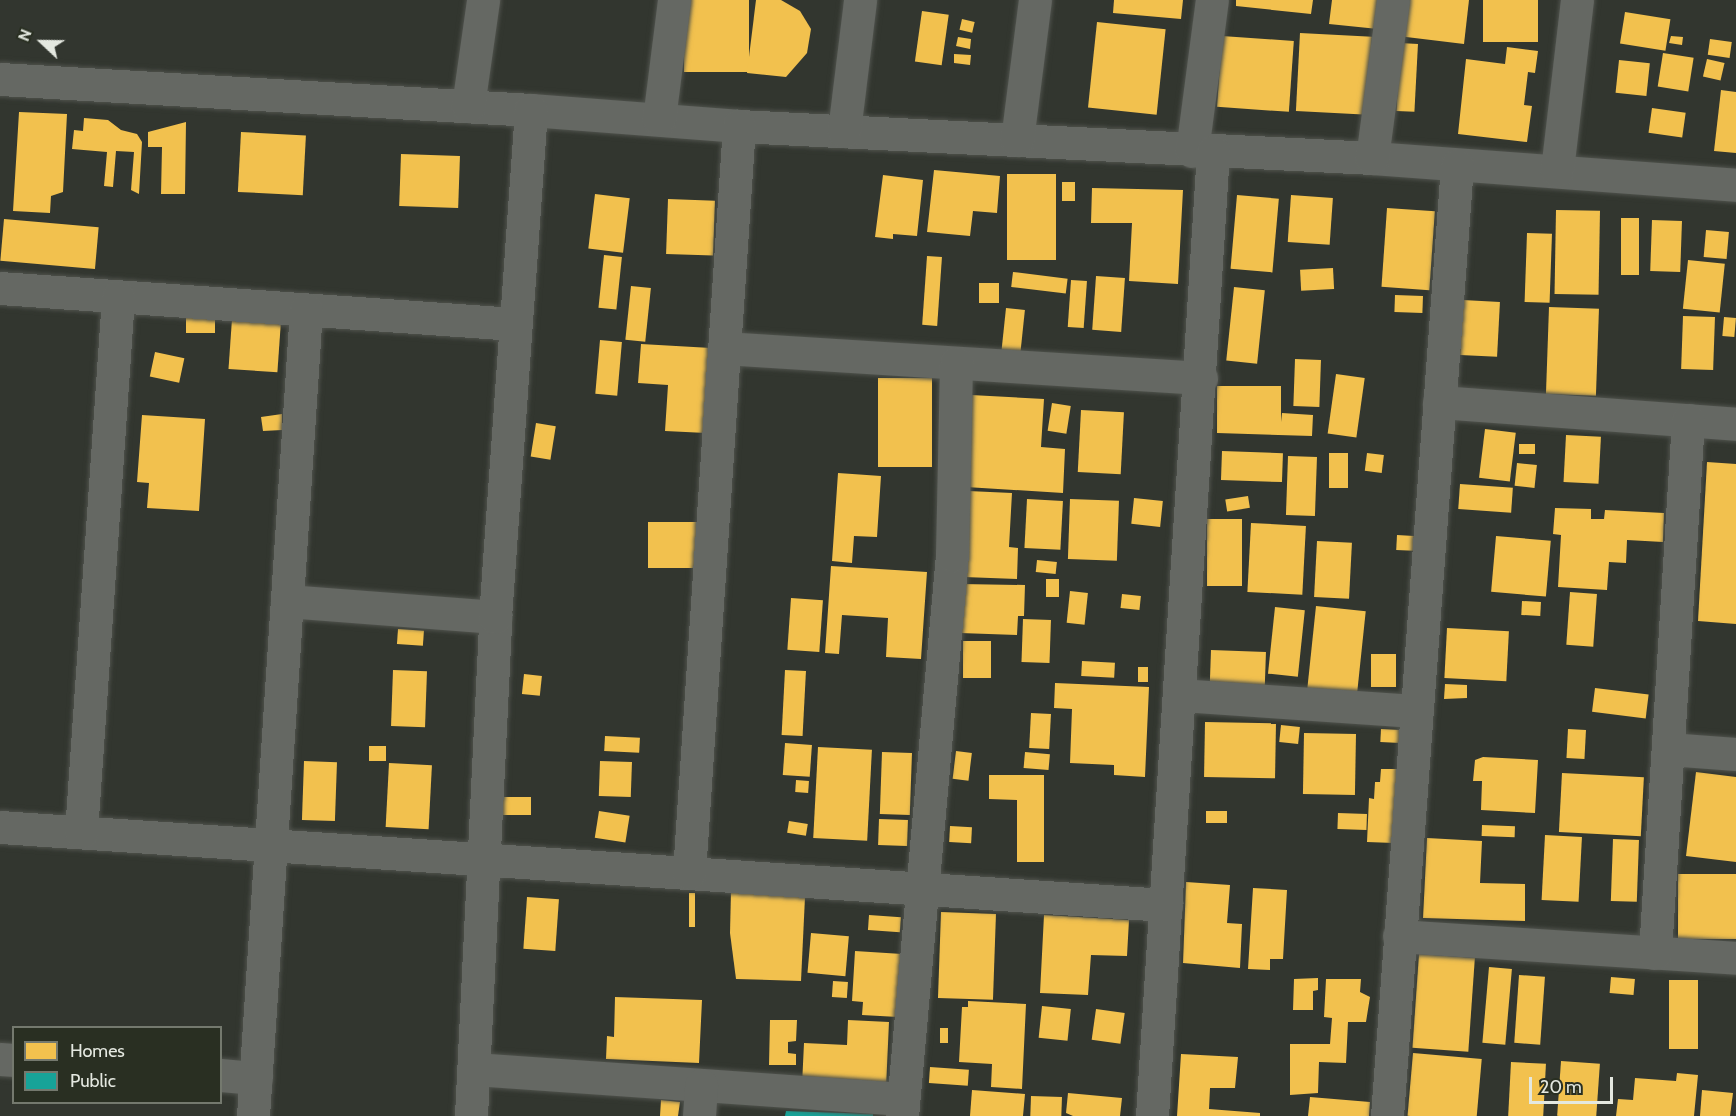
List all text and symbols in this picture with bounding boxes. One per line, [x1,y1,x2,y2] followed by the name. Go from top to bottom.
[12,12,72,72] north arrow
[14,26,36,44] text: N
[12,1026,222,1104] legend
[70,1040,125,1062] text: Homes
[1532,1065,1616,1103] scale bar
[70,1070,116,1092] text: Public
[1540,1076,1582,1098] text: 20 m

